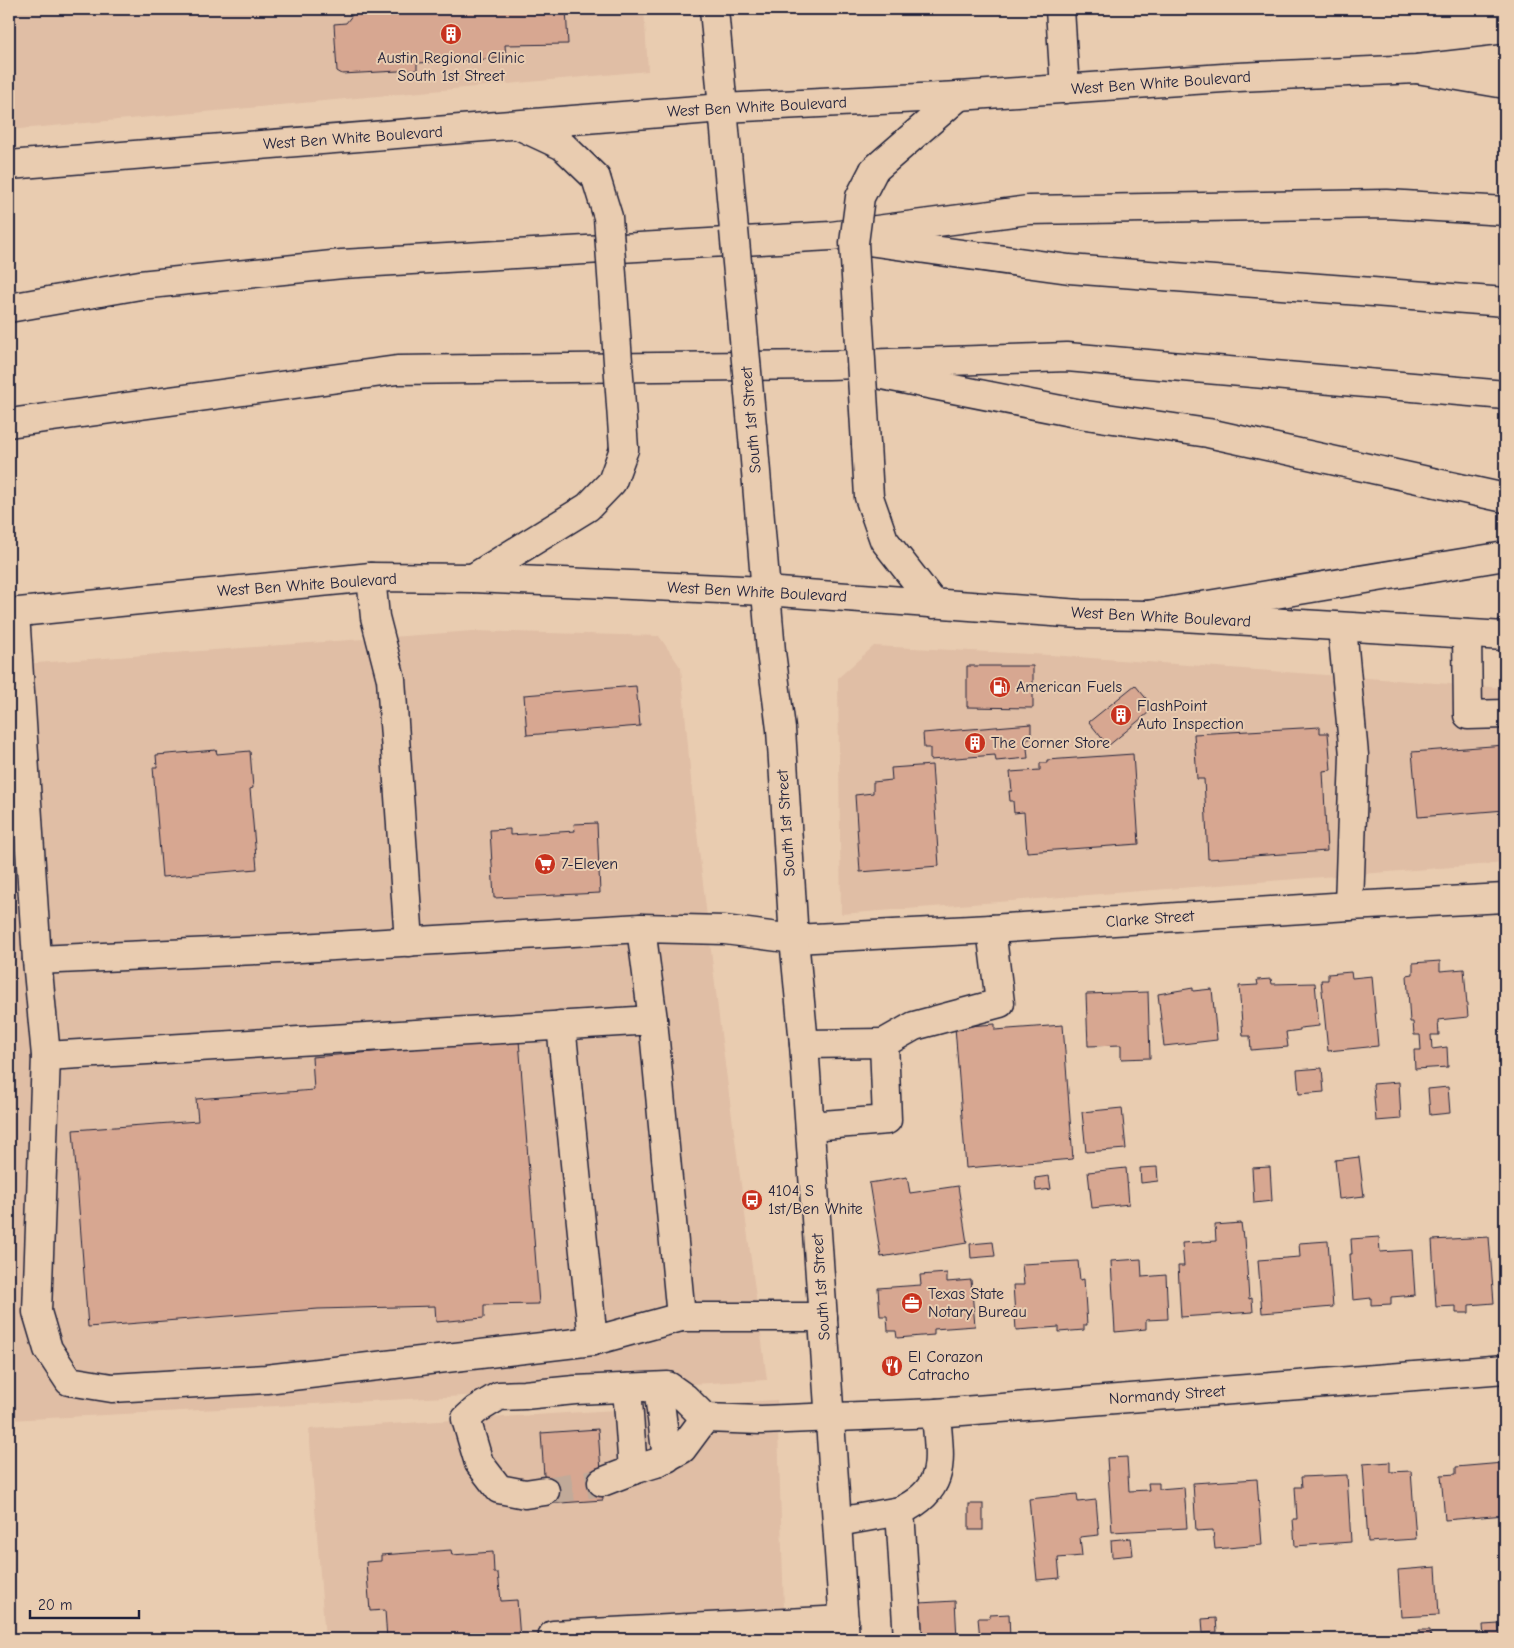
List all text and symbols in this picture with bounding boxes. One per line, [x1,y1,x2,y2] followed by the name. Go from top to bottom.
[439,22,463,46] building icon: Austin Regional Clinic South 1st Street
[377,49,525,85] place label: Austin Regional Clinic South 1st Street
[1071,68,1251,98] street label: West Ben White Boulevard
[667,93,847,121] street label: West Ben White Boulevard
[263,123,443,153] street label: West Ben White Boulevard
[737,366,765,474] street label: South 1st Street
[217,570,397,600] street label: West Ben White Boulevard
[667,578,847,606] street label: West Ben White Boulevard
[1071,603,1251,631] street label: West Ben White Boulevard
[988,675,1012,699] fuel station icon: American Fuels
[1016,678,1123,696] place label: American Fuels
[1137,697,1244,733] place label: FlashPoint Auto Inspection
[1109,703,1133,727] building icon: FlashPoint Auto Inspection
[963,731,987,755] building icon: The Corner Store
[991,734,1110,752] place label: The Corner Store
[773,769,799,877] street label: South 1st Street
[533,852,557,876] supermarket icon: 7-Eleven
[561,855,618,873] place label: 7-Eleven
[1105,907,1195,931] street label: Clarke Street
[768,1182,863,1218] place label: 4104 S 1st/Ben White
[740,1188,764,1212] bus stop icon: 4104 S 1st/Ben White
[808,1233,834,1341] street label: South 1st Street
[928,1285,1027,1321] place label: Texas State Notary Bureau
[900,1291,924,1315] office icon: Texas State Notary Bureau
[908,1348,983,1384] place label: El Corazon Catracho
[880,1354,904,1378] restaurant icon: El Corazon Catracho
[1108,1382,1226,1408] street label: Normandy Street
[30,1588,139,1620] scale bar
[38,1596,72,1614] text: 20 m

